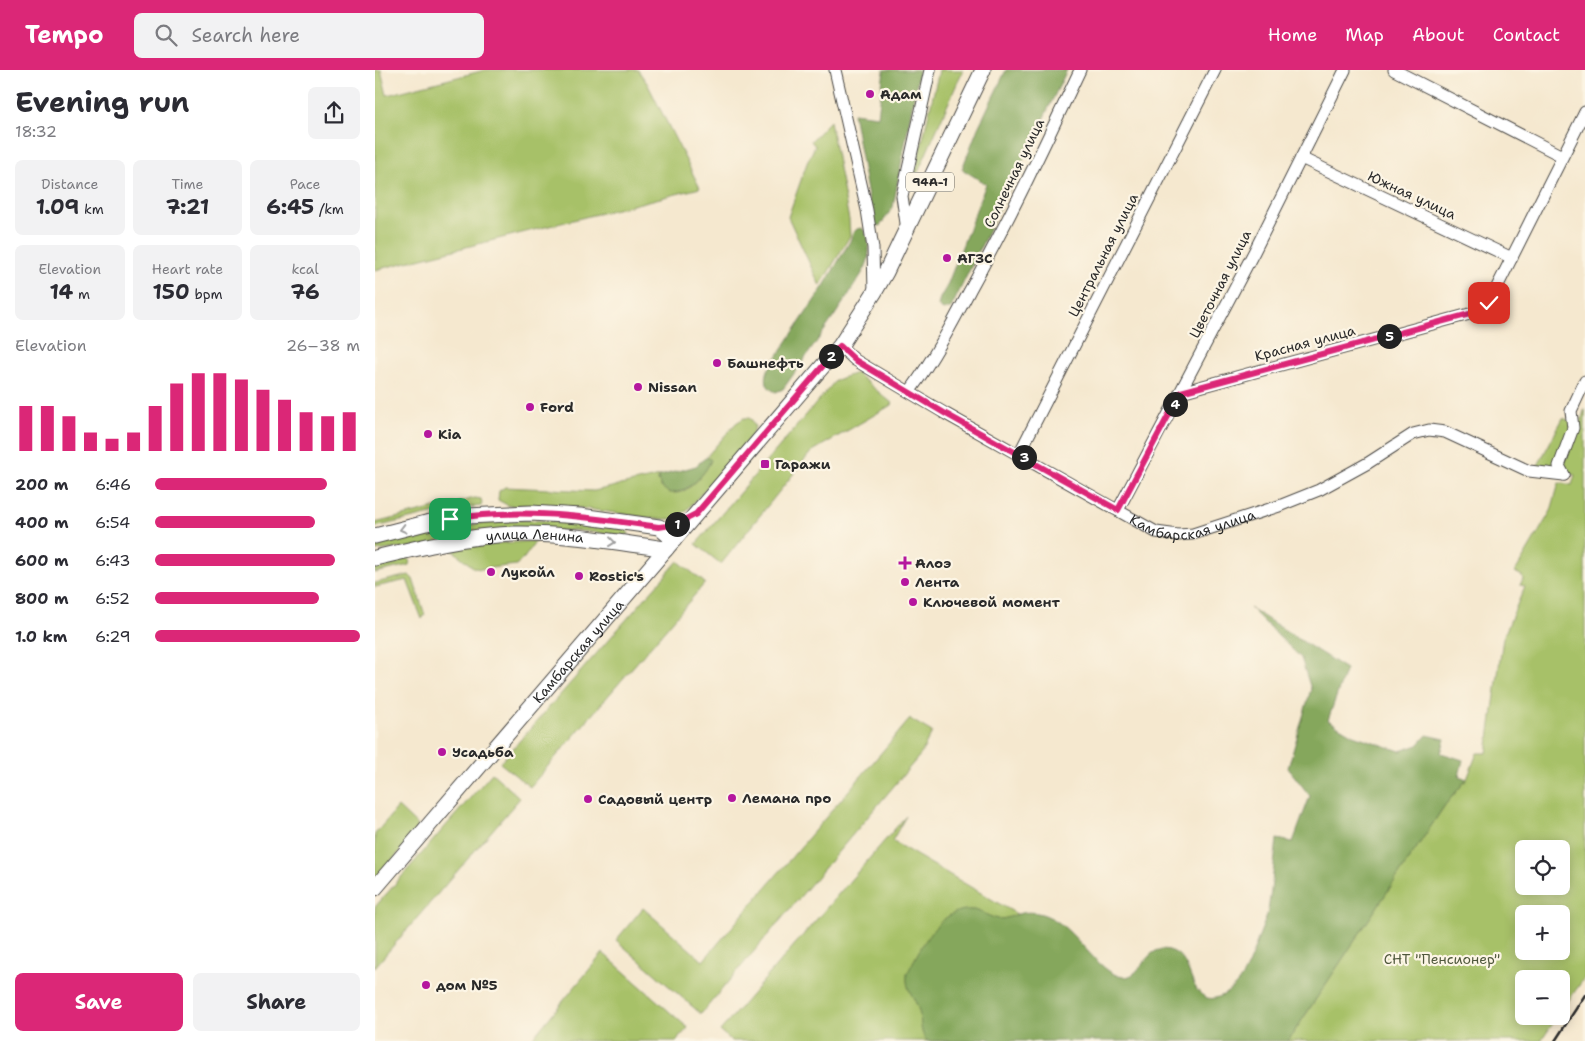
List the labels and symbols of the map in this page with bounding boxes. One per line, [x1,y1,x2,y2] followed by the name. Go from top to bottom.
[880,85,922,103] place label: Адам
[864,88,876,100] marker: Адам
[980,115,1048,231] street label: Солнечная улица
[1365,167,1459,223] street label: Южная улица
[906,172,954,191] road number: 94А-1
[1064,190,1142,320] street label: Центральная улица
[1185,227,1255,341] street label: Цветочная улица
[957,249,992,267] place label: АГЗС
[941,252,953,264] marker: АГЗС
[1468,282,1510,324] pin
[1253,321,1358,365] street label: Красная улица
[1377,324,1401,348] pin: 5
[819,344,843,368] pin: 2
[727,354,804,372] place label: Башнефть
[711,357,723,369] marker: Башнефть
[648,378,697,396] place label: Nissan
[632,381,644,393] marker: Nissan
[1163,392,1187,416] pin: 4
[540,398,574,416] place label: Ford
[524,401,536,413] marker: Ford
[438,425,462,443] place label: Kia
[422,428,434,440] marker: Kia
[1011,444,1037,470] pin: 3
[775,455,831,473] place label: Гаражи
[759,458,771,470] marker: Гаражи
[429,498,471,540] pin
[1127,505,1258,544] street label: Камбарская улица
[665,512,689,536] pin: 1
[398,523,407,534] one-way arrow
[485,525,585,547] street label: улица Ленина
[609,536,617,547] one-way arrow
[915,554,951,572] place label: Алоэ
[899,557,911,569] marker: Алоэ
[501,563,555,581] place label: Лукойл
[485,566,497,578] marker: Лукойл
[589,567,644,585] place label: Rostic's
[573,570,585,582] marker: Rostic's
[915,573,960,591] place label: Лента
[899,576,911,588] marker: Лента
[923,593,1061,611] place label: Ключевой момент
[529,595,628,707] street label: Камбарская улица
[907,596,919,608] marker: Ключевой момент
[452,743,514,761] place label: Усадьба
[436,746,448,758] marker: Усадьба
[742,789,831,807] place label: Лемана про
[598,790,712,808] place label: Садовый центр
[726,792,738,804] marker: Лемана про
[582,793,594,805] marker: Садовый центр
[1384,950,1500,968] park label: СНТ "Пенсионер"
[436,976,498,994] place label: дом №5
[420,979,432,991] marker: дом №5

